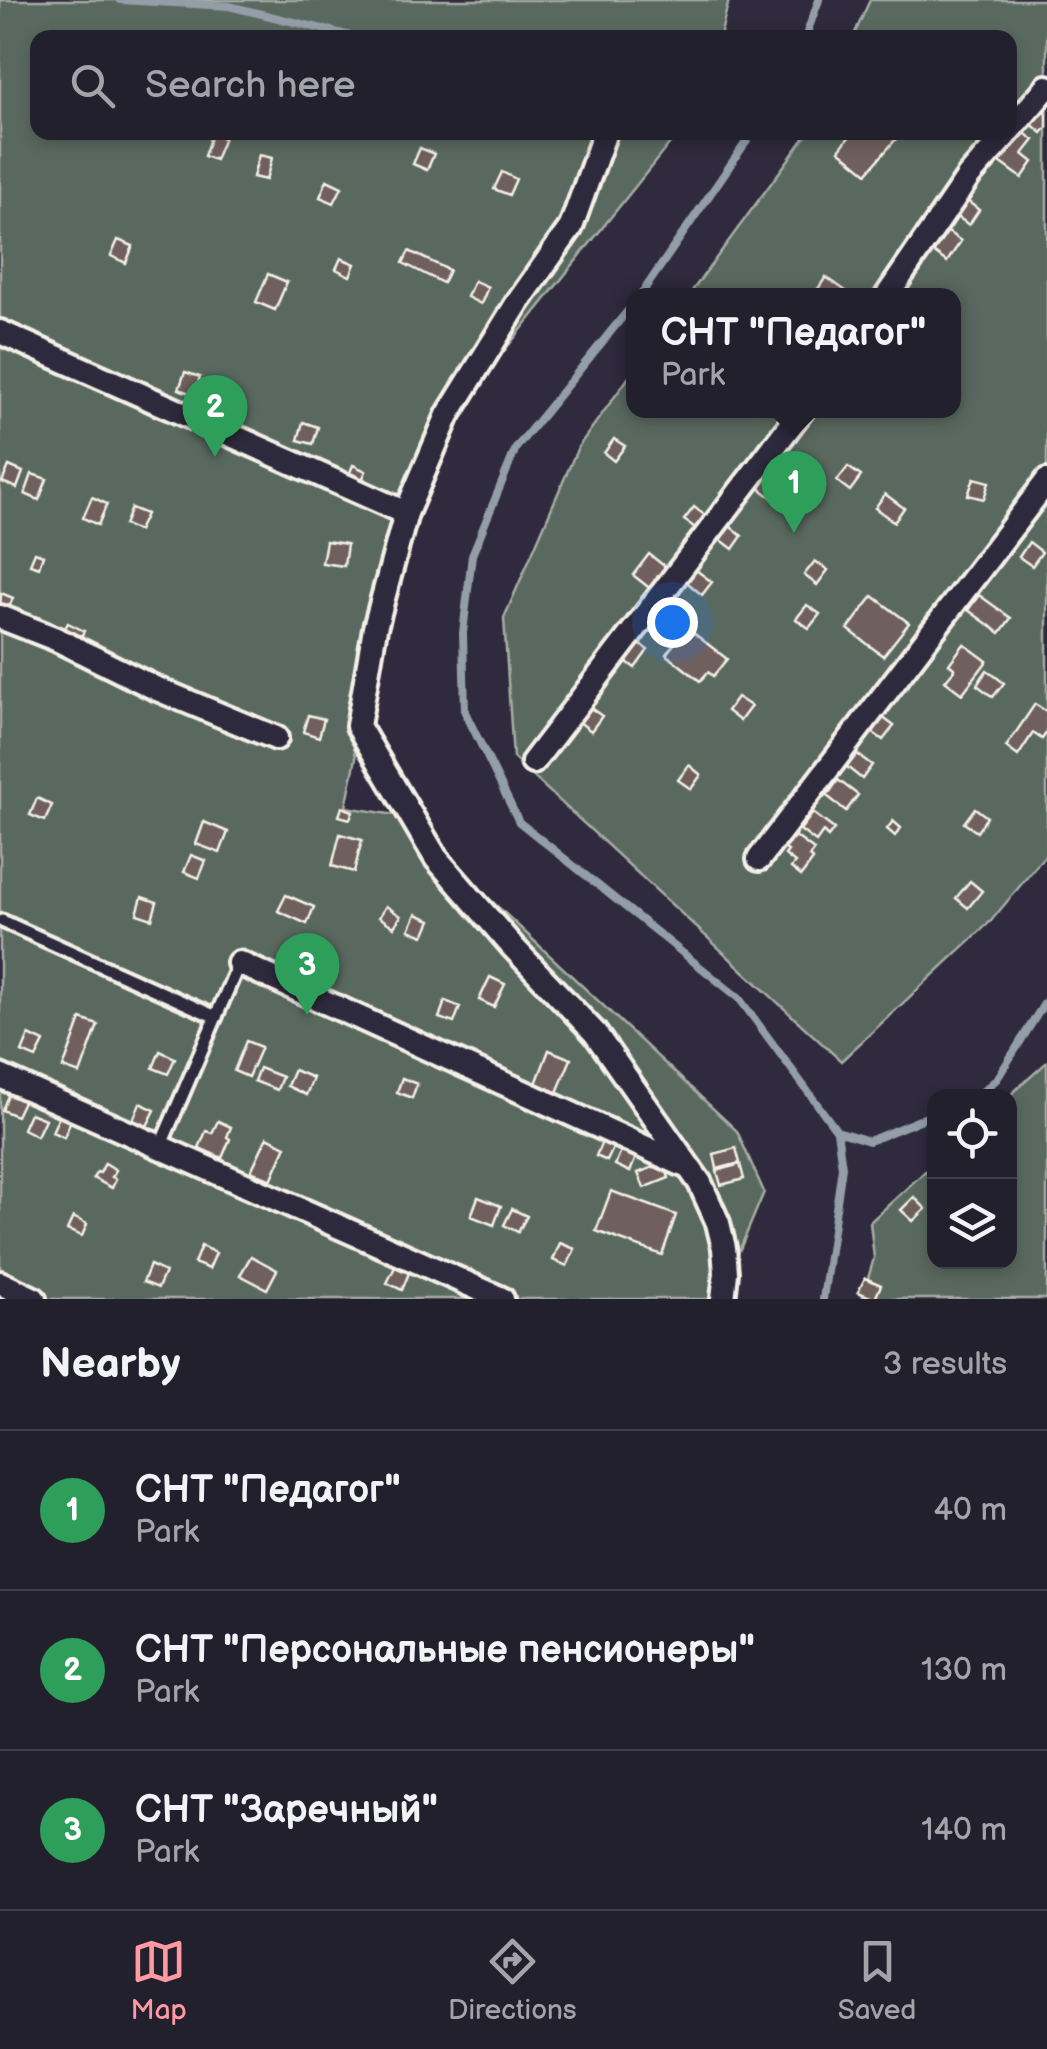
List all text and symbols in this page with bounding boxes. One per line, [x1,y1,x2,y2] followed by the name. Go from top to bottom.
[30,30,1017,140] search box
[65,58,120,113] icon: search
[145,63,356,108] text: Search here
[626,288,961,418] popup
[661,311,926,356] text: СНТ "Педагог"
[661,356,725,395] text: Park
[182,374,248,457] pin: 2
[762,450,826,533] pin: 1
[647,597,698,648] your location
[274,932,340,1015] pin: 3
[927,1089,1017,1269] map controls
[927,1089,1017,1179] button: locate
[927,1179,1017,1269] button: layers
[40,1339,180,1390] text: Nearby
[883,1345,1007,1384] text: 3 results
[135,1468,401,1513] text: СНТ "Педагог"
[66,1491,79,1530] text: 1
[934,1491,1007,1530] text: 40 m
[135,1513,199,1552] text: Park
[135,1628,755,1673] text: СНТ "Персональные пенсионеры"
[63,1651,82,1690] text: 2
[921,1651,1007,1690] text: 130 m
[135,1673,199,1712] text: Park
[135,1788,438,1833] text: СНТ "Заречный"
[63,1811,82,1850] text: 3
[921,1811,1007,1850] text: 140 m
[135,1833,199,1872] text: Park
[131,1934,187,2027] tab: Map
[448,1934,577,2027] tab: Directions
[838,1934,916,2027] tab: Saved

